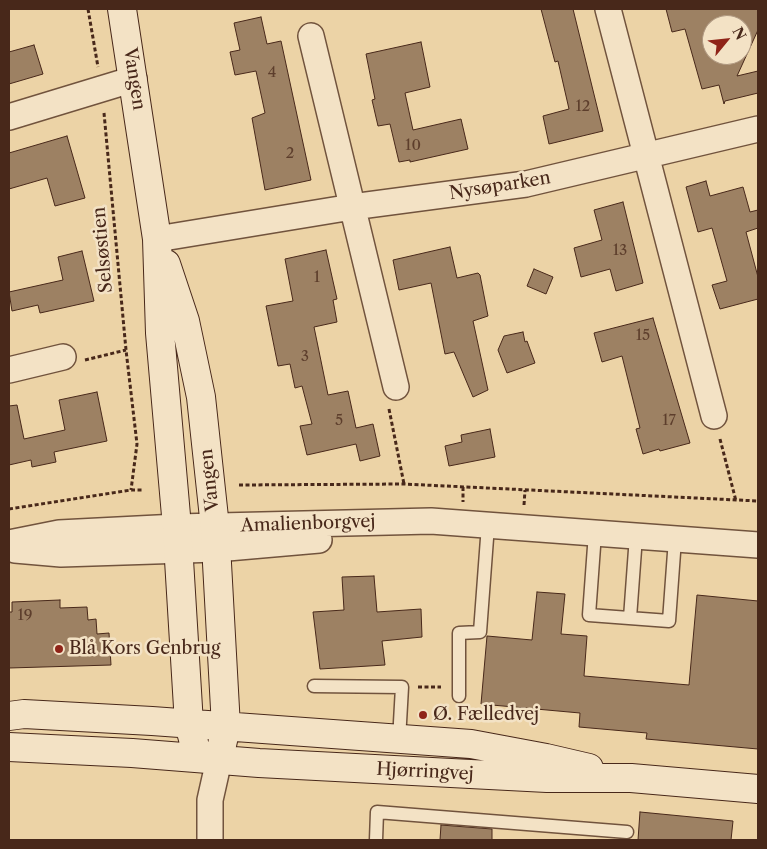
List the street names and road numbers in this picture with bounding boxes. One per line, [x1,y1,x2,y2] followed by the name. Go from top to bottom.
[118,46,150,112] street label: Vangen
[448,167,552,205] street label: Nysøparken
[88,206,118,294] street label: Selsøstien
[196,448,224,512] street label: Vangen
[240,511,376,537] street label: Amalienborgvej
[376,759,474,785] street label: Hjørringvej

